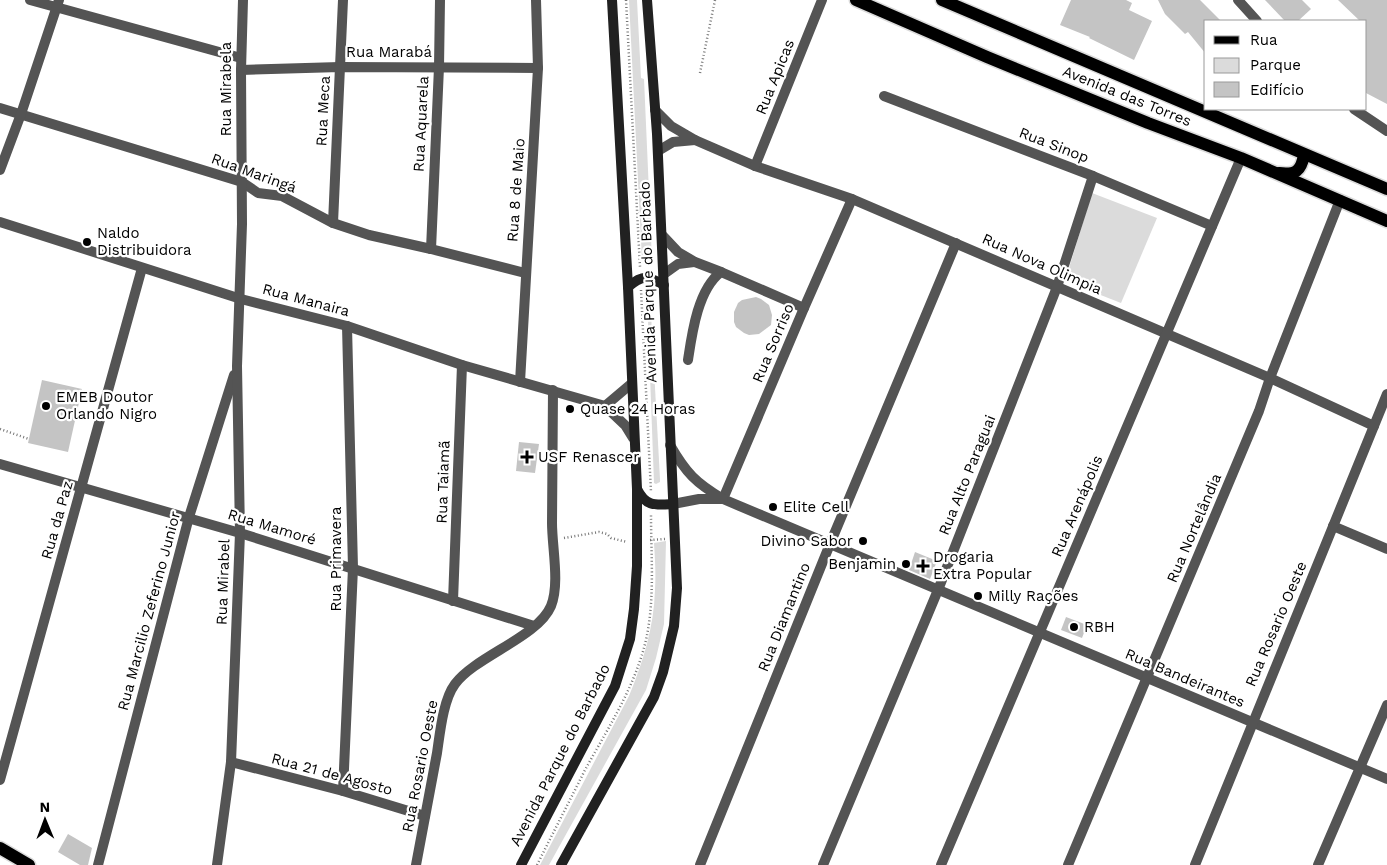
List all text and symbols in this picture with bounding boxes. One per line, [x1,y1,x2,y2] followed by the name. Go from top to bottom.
[1204,20,1367,110] legend
[1250,31,1278,49] text: Rua
[752,37,798,117] street label: Rua Apicas
[217,41,235,136] street label: Rua Mirabela
[346,43,432,61] street label: Rua Marabá
[1250,56,1301,74] text: Parque
[1060,62,1194,130] street label: Avenida das Torres
[312,75,334,147] street label: Rua Meca
[409,75,433,173] street label: Rua Aquarela
[1250,81,1304,99] text: Edifício
[1016,123,1092,167] street label: Rua Sinop
[503,137,529,243] street label: Rua 8 de Maio
[209,149,300,197] street label: Rua Maringá
[635,181,661,383] street label: Avenida Parque do Barbado
[97,224,192,259] place label: Naldo Distribuidora
[979,230,1105,299] street label: Rua Nova Olimpia
[81,236,93,248] marker: Naldo Distribuidora
[260,280,352,320] street label: Rua Manaira
[748,301,798,385] street label: Rua Sorriso
[56,388,157,423] place label: EMEB Doutor Orlando Nigro
[40,400,52,412] marker: EMEB Doutor Orlando Nigro
[580,400,696,418] place label: Quase 24 Horas
[564,403,576,415] marker: Quase 24 Horas
[935,412,999,538] street label: Rua Alto Paraguai
[433,440,453,524] street label: Rua Taiamã
[538,448,639,466] place label: USF Renascer
[520,450,534,464] marker: USF Renascer
[1047,452,1107,560] street label: Rua Arenápolis
[1163,470,1225,585] street label: Rua Nortelândia
[37,479,77,561] street label: Rua da Paz
[783,498,850,516] place label: Elite Cell
[767,501,779,513] marker: Elite Cell
[226,505,318,549] street label: Rua Mamoré
[327,506,345,611] street label: Rua Primavera
[114,509,184,713] street label: Rua Marcilio Zeferino Junior
[761,532,853,550] place label: Divino Sabor
[857,535,869,547] marker: Divino Sabor
[213,538,234,625] street label: Rua Mirabel
[933,548,1032,583] place label: Drogaria Extra Popular
[828,555,896,573] place label: Benjamin
[900,558,912,570] marker: Benjamin
[1241,559,1311,689] street label: Rua Rosario Oeste
[754,560,814,674] street label: Rua Diamantino
[917,560,929,572] marker: Drogaria Extra Popular
[988,587,1079,605] place label: Milly Rações
[972,590,984,602] marker: Milly Rações
[1084,618,1115,636] place label: RBH
[1068,621,1080,633] marker: RBH
[1122,645,1248,711] street label: Rua Bandeirantes
[506,661,614,849] street label: Avenida Parque do Barbado
[398,698,442,834] street label: Rua Rosario Oeste
[269,749,395,799] street label: Rua 21 de Agosto
[20,795,70,845] north arrow
[39,799,50,815] text: N

